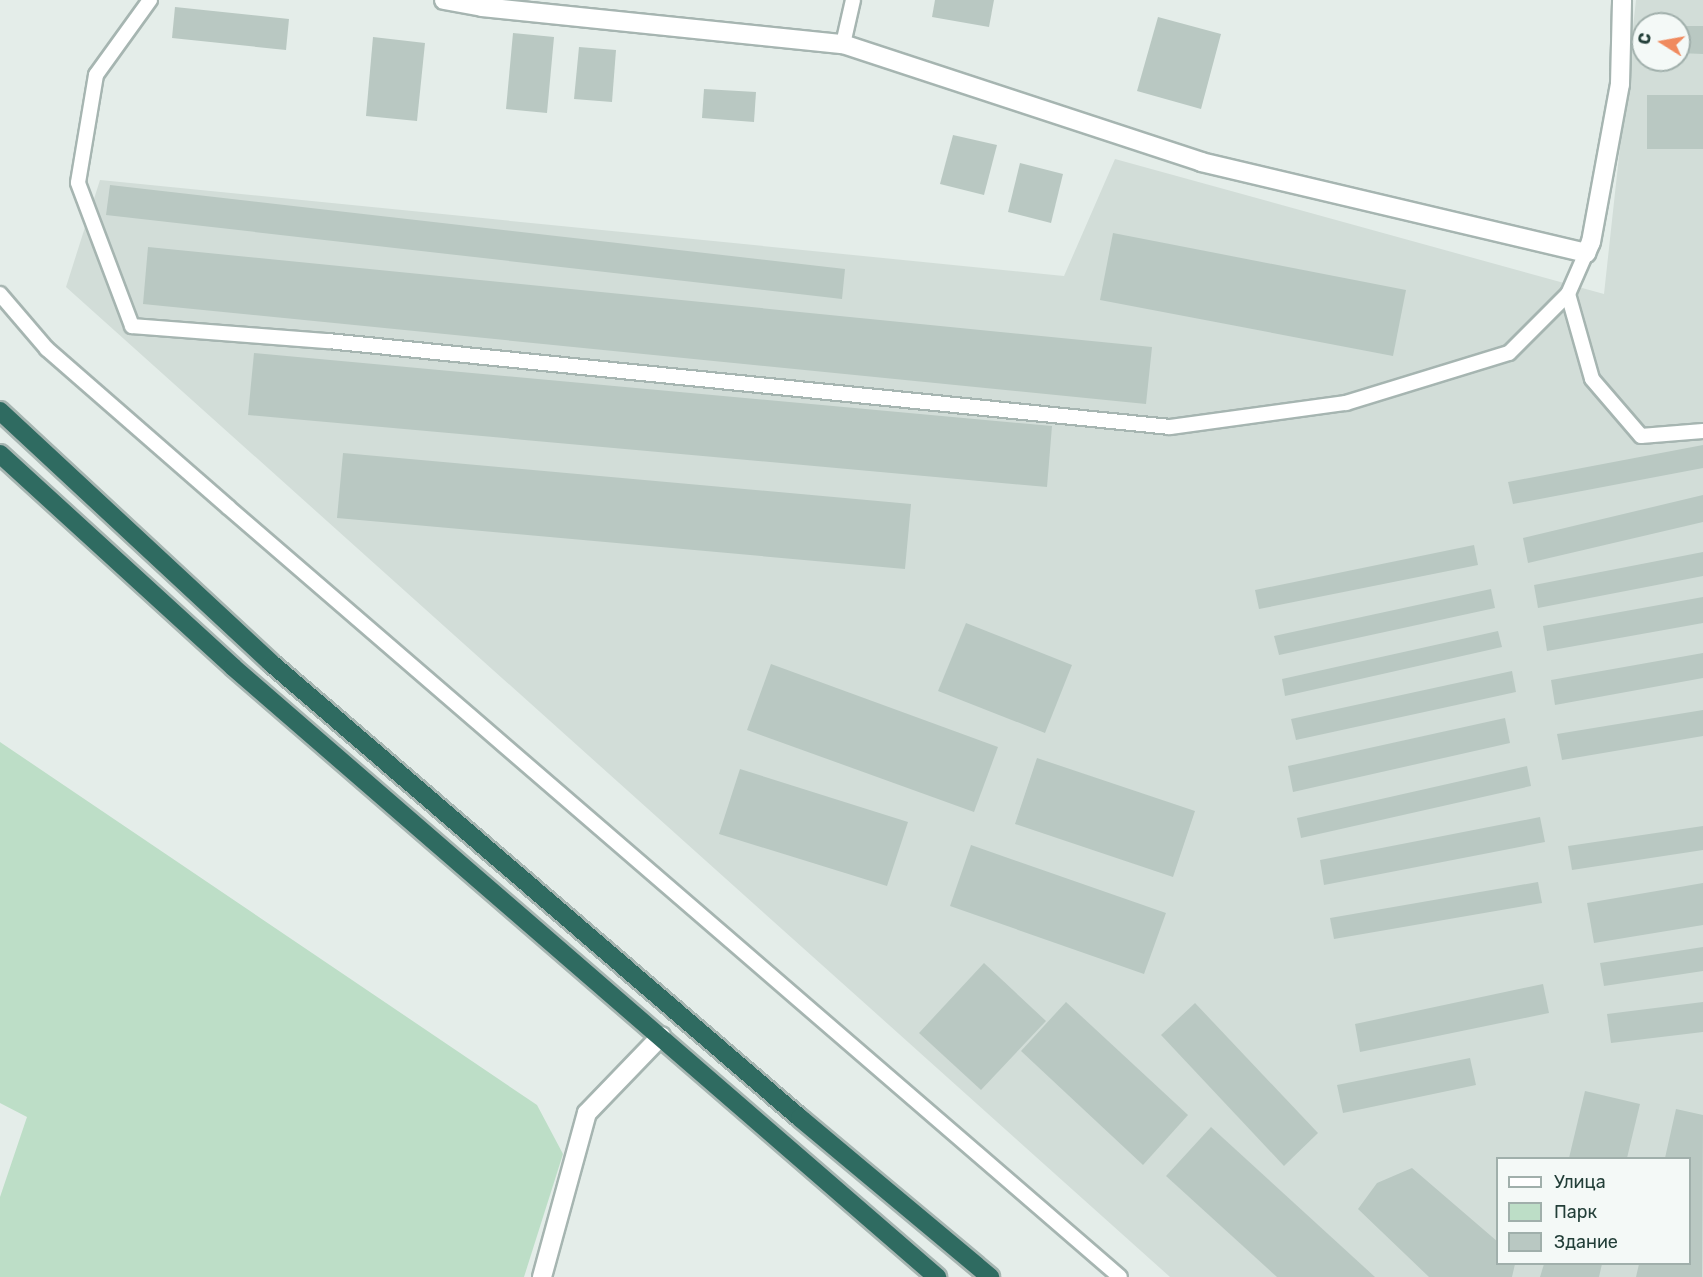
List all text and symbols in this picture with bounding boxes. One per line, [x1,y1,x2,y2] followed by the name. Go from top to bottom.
[1631,12,1691,72] north arrow
[1634,32,1655,46] text: С
[1496,1157,1691,1265] legend
[1554,1171,1606,1193] text: Улица
[1554,1201,1597,1223] text: Парк
[1554,1231,1618,1253] text: Здание

